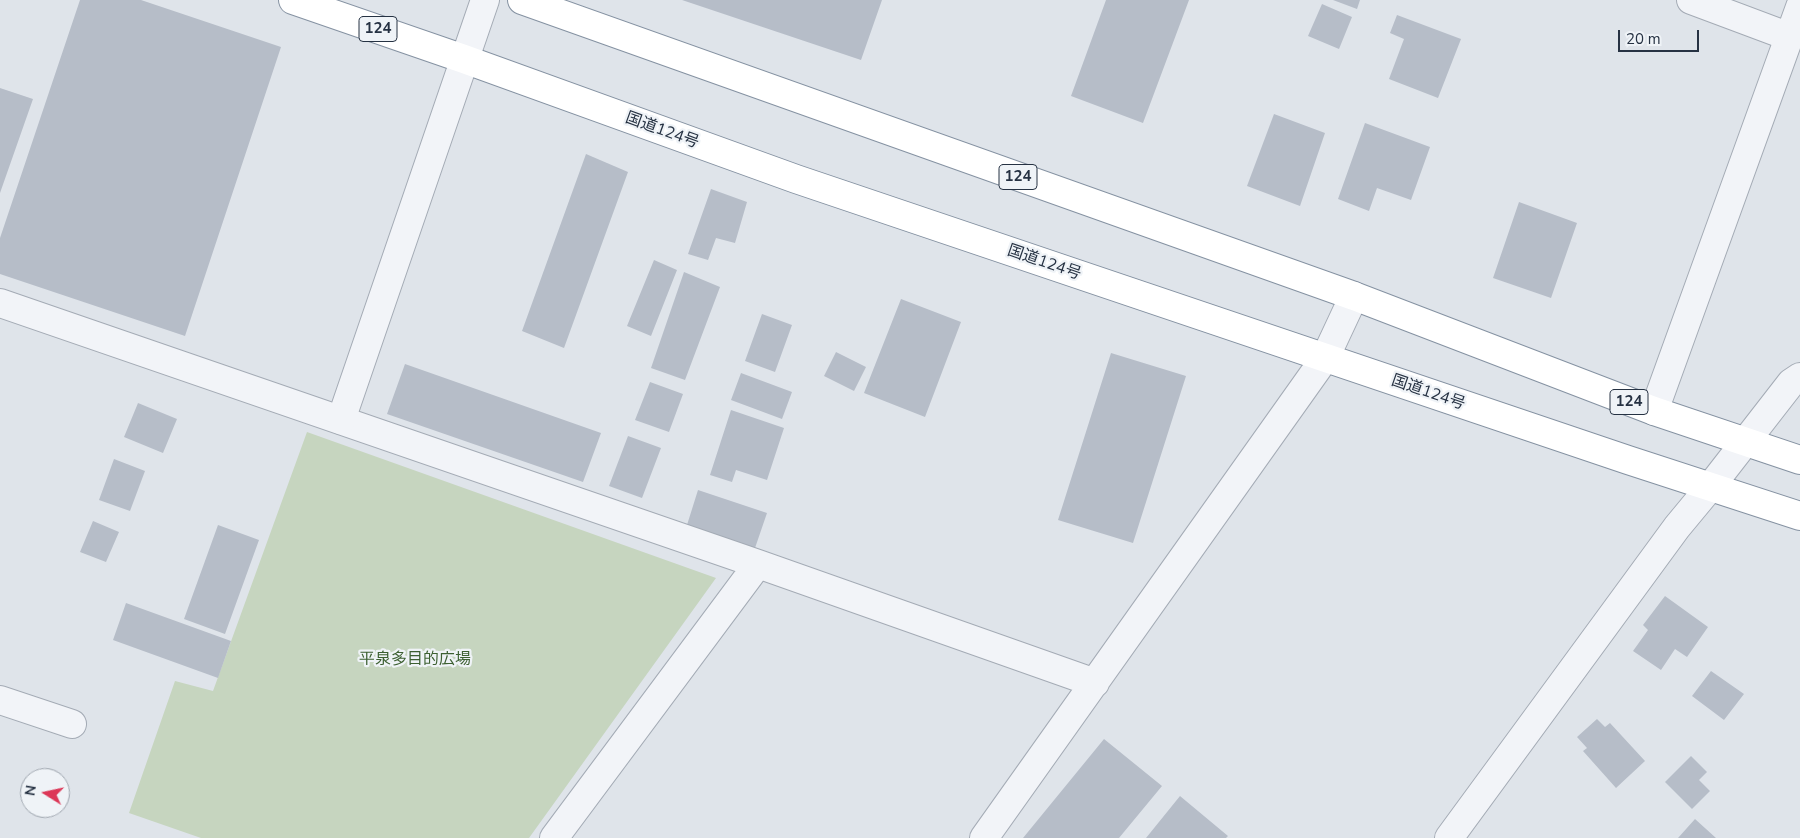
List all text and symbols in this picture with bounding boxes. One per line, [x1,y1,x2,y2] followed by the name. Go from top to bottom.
[359,16,397,42] road number: 124
[1620,20,1701,52] scale bar
[1626,29,1661,49] text: 20 m
[623,109,701,153] street label: 国道124号
[999,164,1037,190] road number: 124
[1005,241,1083,285] street label: 国道124号
[1389,371,1467,415] street label: 国道124号
[1610,390,1648,414] road number: 124
[359,650,471,670] park label: 平泉多目的広場
[20,768,70,818] north arrow
[20,784,41,797] text: N

